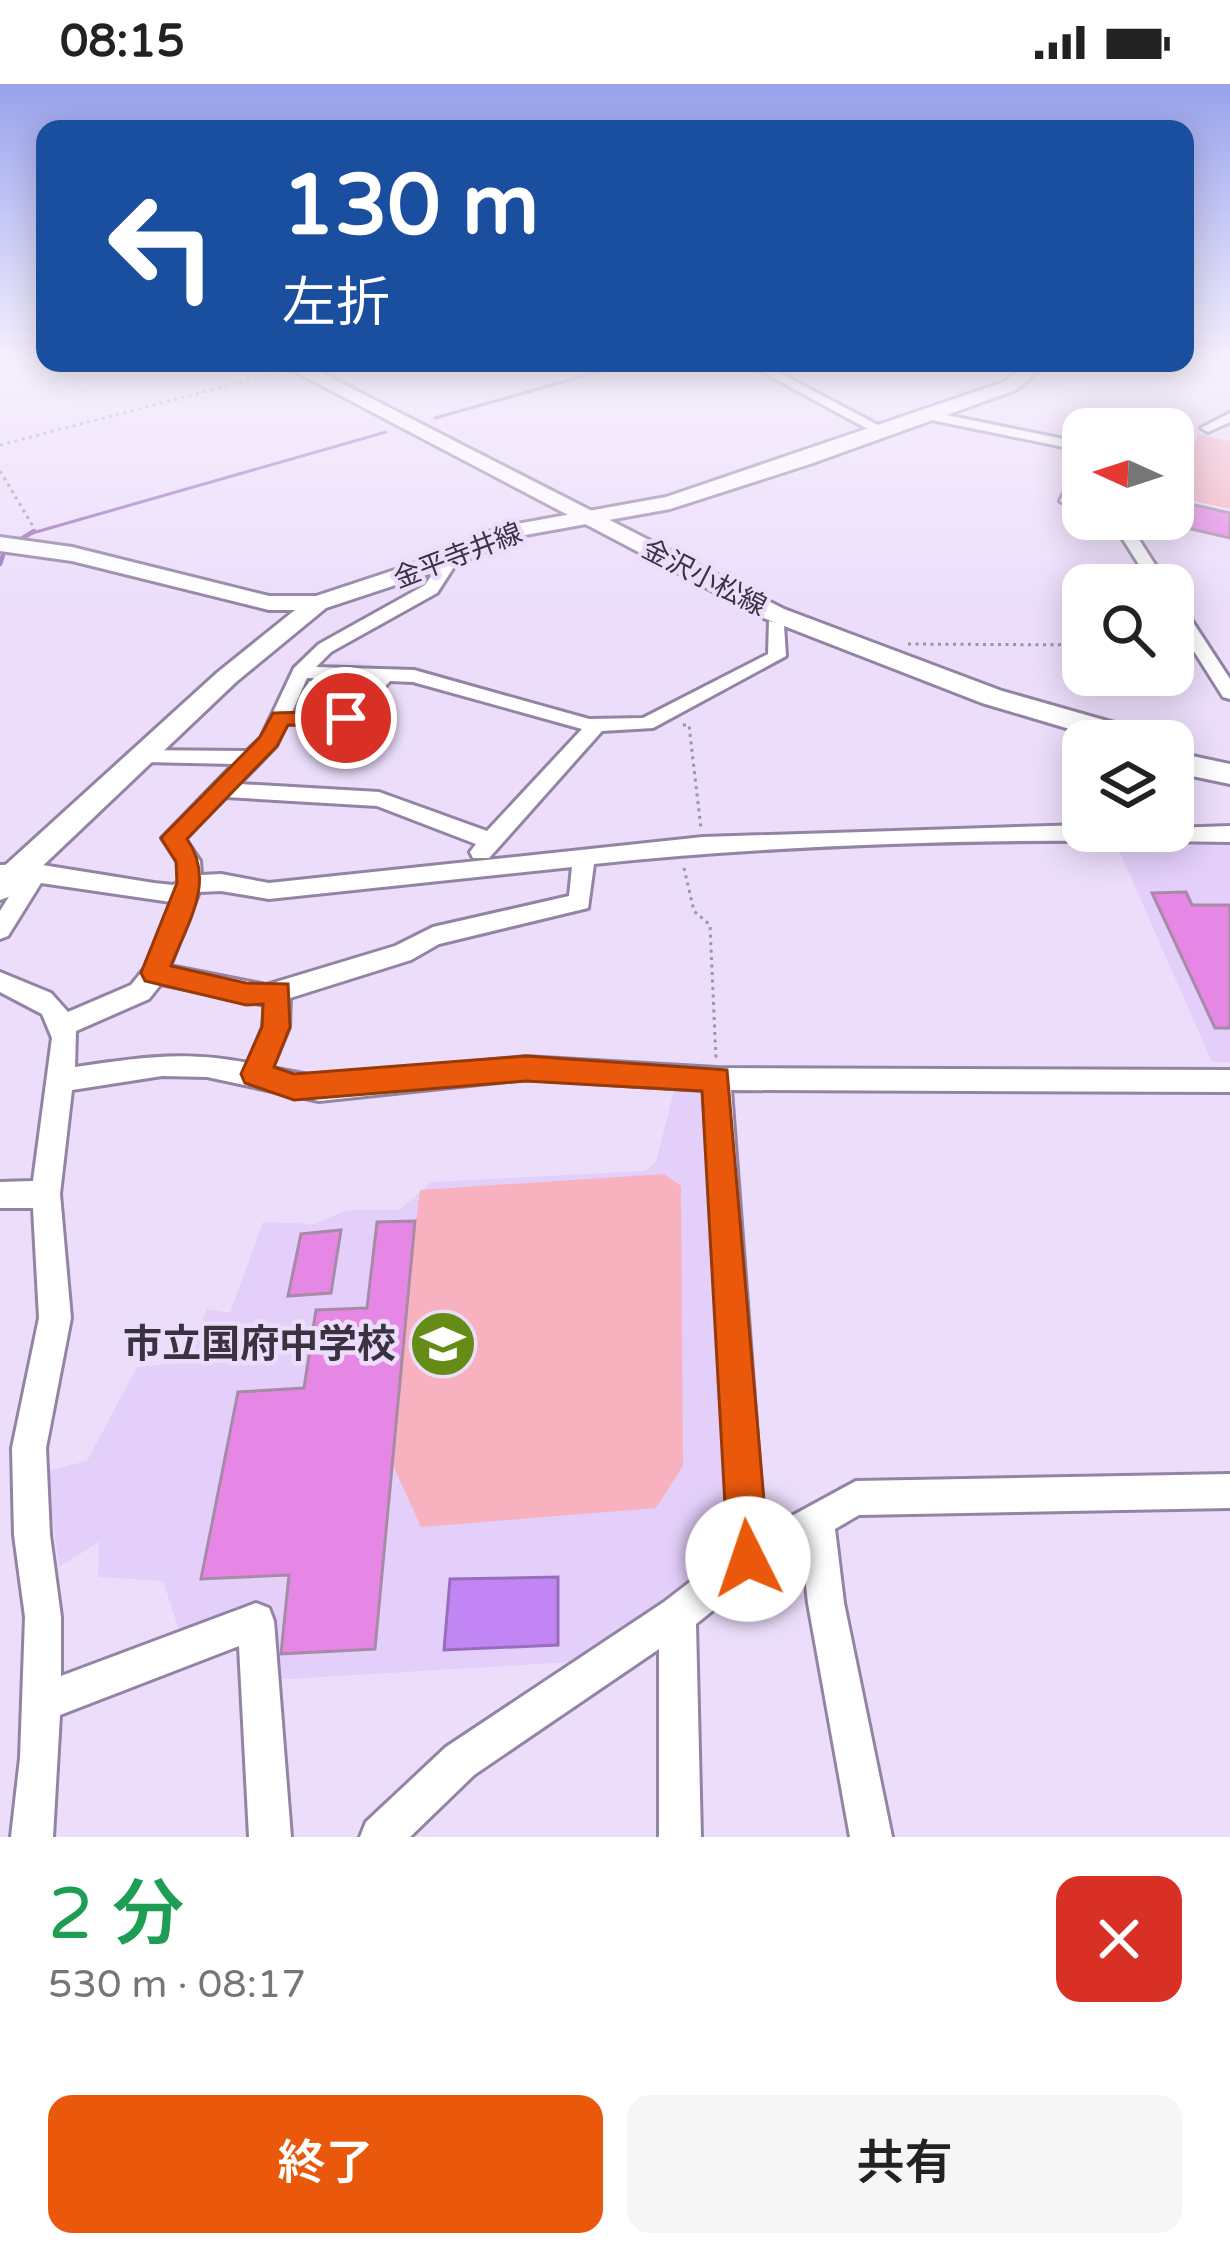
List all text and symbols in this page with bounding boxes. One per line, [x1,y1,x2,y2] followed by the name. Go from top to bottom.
[60,15,185,69] text: 08:15
[282,156,539,257] text: 130 m
[84,168,240,324] icon: left
[282,271,390,336] text: 左折
[1062,408,1194,540] north arrow
[1062,408,1194,852] map controls
[389,516,527,596] street label: 金平寺井線
[636,533,772,623] street label: 金沢小松線
[1062,564,1194,696] button: search
[295,667,397,769] pin
[313,685,379,751] icon: arrive
[1062,720,1194,852] button: layers
[408,1309,478,1379] school or university icon: 市立国府中学校
[123,1321,396,1368] place label: 市立国府中学校
[685,1496,811,1622] position arrow
[48,1872,184,1959] text: 2 分
[1056,1876,1182,2002] button: close
[48,1961,306,2008] text: 530 m · 08:17
[48,2095,603,2233] button: 終了
[627,2095,1182,2233] button: 共有

